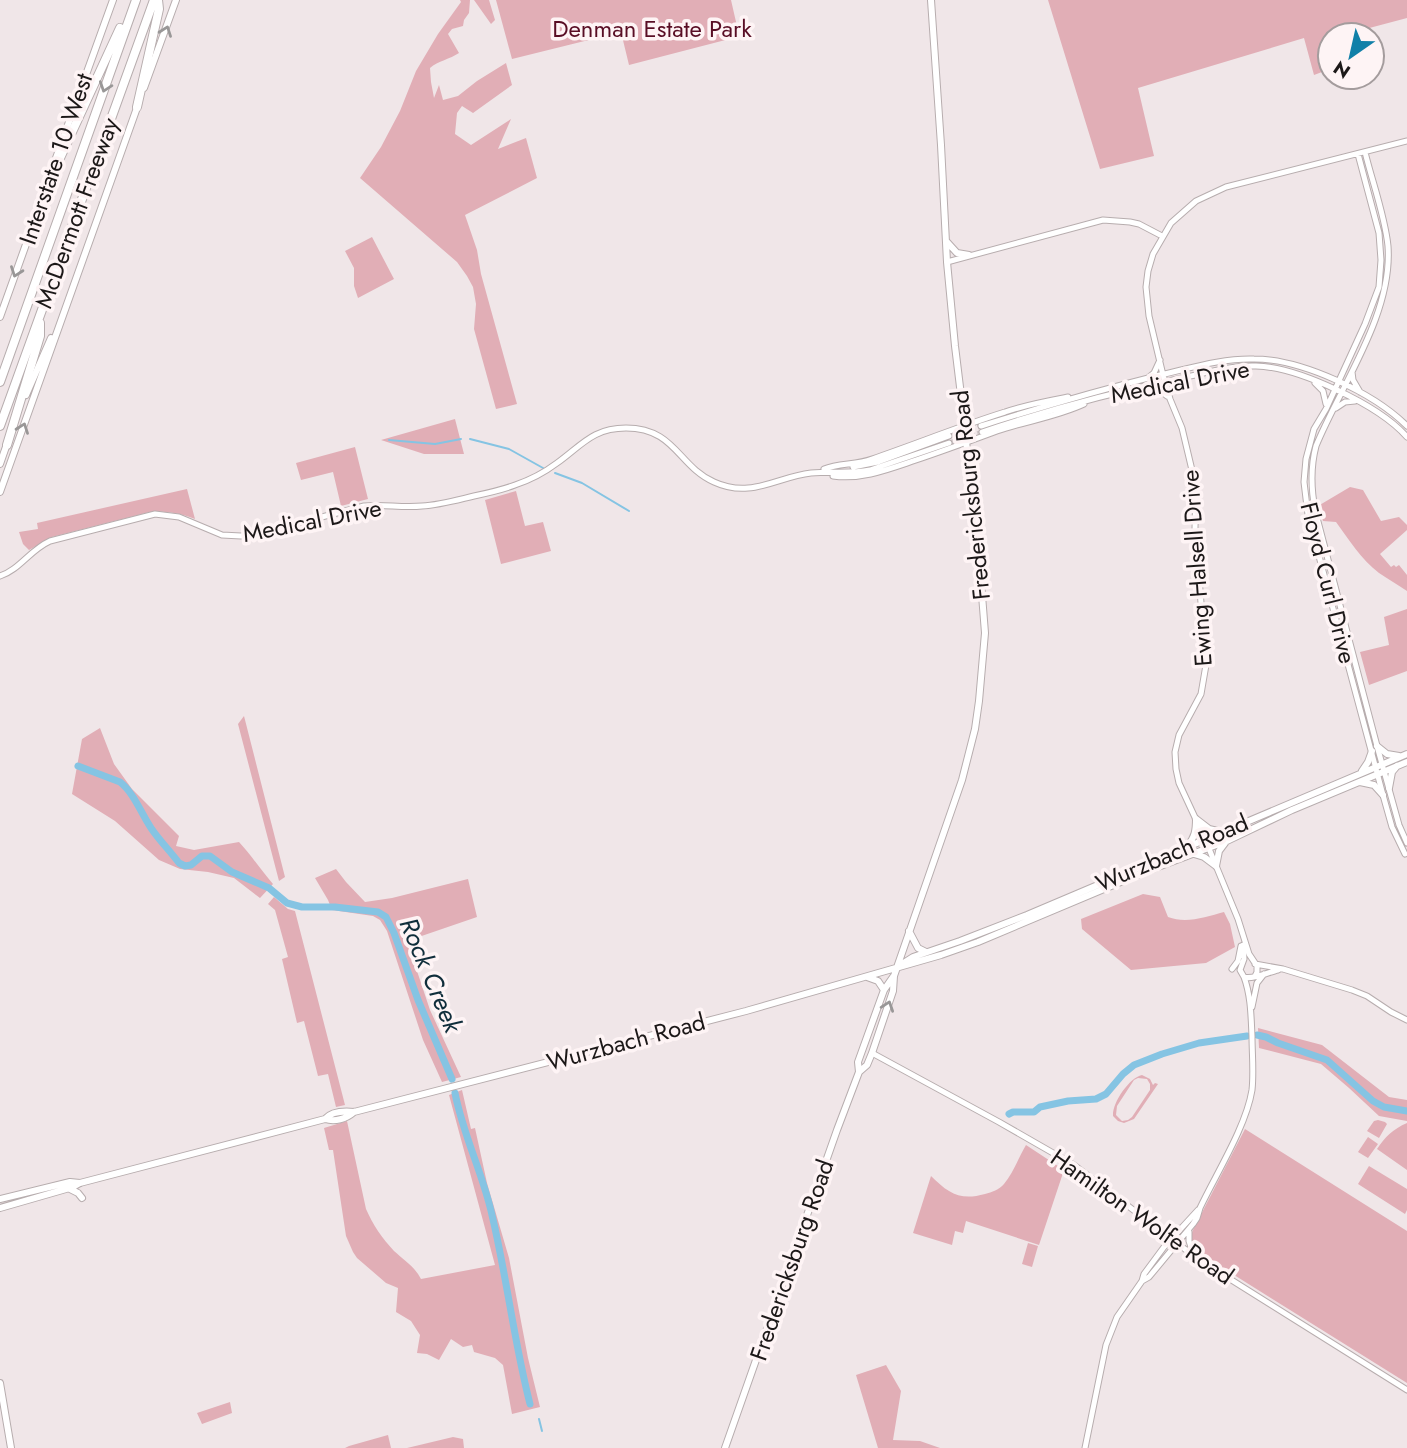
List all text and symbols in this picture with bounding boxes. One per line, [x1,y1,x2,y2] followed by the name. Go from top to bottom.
[552,11,752,46] park label: Denman Estate Park
[1316,21,1386,91] north arrow
[157,25,171,37] one-way arrow
[1328,54,1356,85] text: N
[10,68,101,249] street label: Interstate 10 West
[99,81,113,93] one-way arrow
[26,112,127,313] street label: McDermott Freeway
[11,265,25,277] one-way arrow
[1107,351,1252,412] street label: Medical Drive
[942,388,999,602] street label: Fredericksburg Road
[15,422,29,435] one-way arrow
[1172,469,1221,668] street label: Ewing Halsell Drive
[239,490,384,551] street label: Medical Drive
[1292,499,1365,667] street label: Floyd Curl Drive
[1090,805,1254,900] street label: Wurzbach Road
[390,912,473,1040] water label: Rock Creek
[880,1000,894,1012] one-way arrow
[543,1004,709,1080] street label: Wurzbach Road
[1044,1140,1241,1293] street label: Hamilton Wolfe Road
[741,1154,842,1365] street label: Fredericksburg Road

